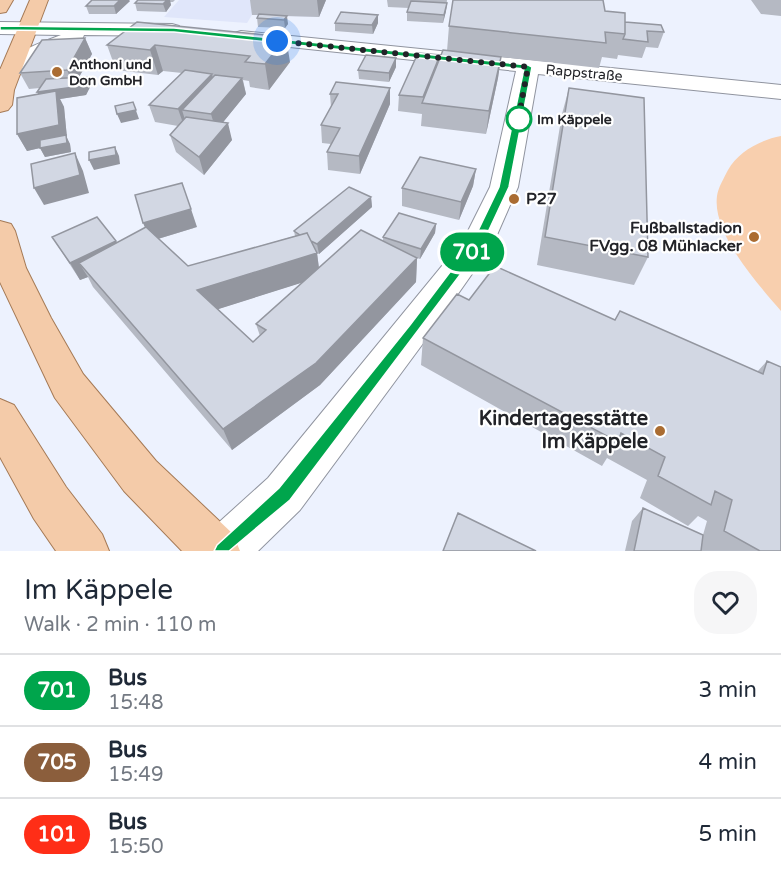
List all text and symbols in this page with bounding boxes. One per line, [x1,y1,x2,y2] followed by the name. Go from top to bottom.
[262,26,292,56] your location
[69,56,152,89] place label: Anthoni und Don GmbH
[545,61,623,85] street label: Rappstraße
[50,65,64,79] marker: Anthoni und Don GmbH
[506,106,532,132] marker: Im Käppele
[537,111,612,128] place label: Im Käppele
[526,189,557,209] place label: P27
[507,192,521,206] marker: P27
[589,218,743,256] place label: Fußballstadion FVgg. 08 Mühlacker
[747,230,761,244] marker: Fußballstadion FVgg. 08 Mühlacker
[438,232,506,272] line badge: 701
[452,240,492,265] text: 701
[479,407,648,454] place label: Kindertagesstätte Im Käppele
[653,424,667,438] marker: Kindertagesstätte Im Käppele
[694,571,757,634] button: heart
[24,573,173,607] text: Im Käppele
[24,613,216,637] text: Walk · 2 min · 110 m
[108,665,147,691] text: Bus
[698,677,757,703] text: 3 min
[37,678,77,703] text: 701
[108,691,163,715] text: 15:48
[108,737,147,763] text: Bus
[698,749,757,775] text: 4 min
[37,750,77,775] text: 705
[108,763,163,787] text: 15:49
[108,809,147,835] text: Bus
[698,821,757,847] text: 5 min
[37,822,77,847] text: 101
[108,835,163,859] text: 15:50

